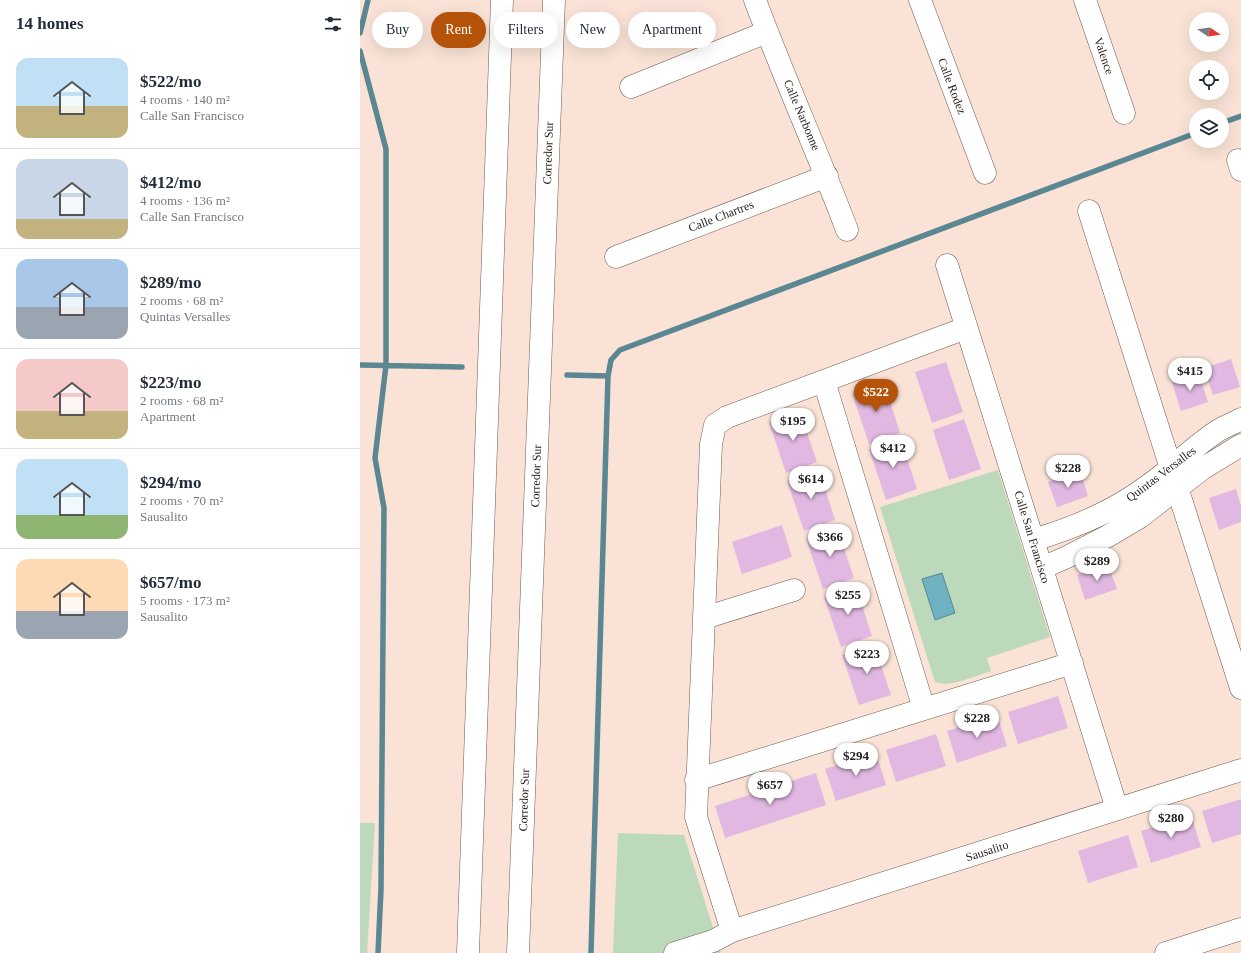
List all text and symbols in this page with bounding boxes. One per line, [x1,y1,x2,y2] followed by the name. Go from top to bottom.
[372,12,423,48] chip: Buy
[431,12,486,48] chip: Rent
[494,12,558,48] chip: Filters
[566,12,620,48] chip: New
[628,12,716,48] chip: Apartment
[1189,12,1229,52] north arrow
[1189,12,1229,148] map controls
[322,13,344,35] icon: filters
[16,14,84,33] text: 14 homes
[1091,36,1117,76] street label: Valence
[935,56,969,116] street label: Calle Rodez
[1189,60,1229,100] button: locate
[140,72,201,91] text: $522/mo
[48,74,96,122] icon: home
[781,77,823,153] street label: Calle Narbonne
[140,92,230,107] text: 4 rooms · 140 m²
[140,108,244,123] text: Calle San Francisco
[1189,108,1229,148] button: layers
[540,121,556,185] street label: Corredor Sur
[140,173,201,192] text: $412/mo
[48,175,96,223] icon: home
[140,193,230,208] text: 4 rooms · 136 m²
[686,197,756,235] street label: Calle Chartres
[140,209,244,224] text: Calle San Francisco
[140,273,201,292] text: $289/mo
[48,275,96,323] icon: home
[140,293,223,308] text: 2 rooms · 68 m²
[140,309,230,324] text: Quintas Versalles
[1166,358,1214,392] pin: $415
[1177,363,1203,378] text: $415
[140,373,201,392] text: $223/mo
[48,375,96,423] icon: home
[852,379,900,413] pin: $522
[863,384,889,399] text: $522
[140,393,223,408] text: 2 rooms · 68 m²
[769,408,817,442] pin: $195
[140,409,196,424] text: Apartment
[780,413,806,428] text: $195
[869,435,917,469] pin: $412
[880,440,906,455] text: $412
[1123,443,1199,505] street label: Quintas Versalles
[528,444,544,508] street label: Corredor Sur
[1044,455,1092,489] pin: $228
[1055,460,1081,475] text: $228
[787,466,835,500] pin: $614
[798,471,824,486] text: $614
[140,473,201,492] text: $294/mo
[48,475,96,523] icon: home
[1011,489,1053,585] street label: Calle San Francisco
[140,493,223,508] text: 2 rooms · 70 m²
[140,509,188,524] text: Sausalito
[806,524,854,558] pin: $366
[817,529,843,544] text: $366
[1073,548,1121,582] pin: $289
[1084,553,1110,568] text: $289
[140,573,201,592] text: $657/mo
[48,575,96,623] icon: home
[824,582,872,616] pin: $255
[835,587,861,602] text: $255
[140,593,230,608] text: 5 rooms · 173 m²
[140,609,188,624] text: Sausalito
[843,641,891,675] pin: $223
[854,646,880,661] text: $223
[953,705,1001,739] pin: $228
[964,710,990,725] text: $228
[832,743,880,777] pin: $294
[843,748,869,763] text: $294
[516,768,532,832] street label: Corredor Sur
[746,772,794,806] pin: $657
[757,777,783,792] text: $657
[1147,805,1195,839] pin: $280
[1158,810,1184,825] text: $280
[964,838,1010,864] street label: Sausalito

